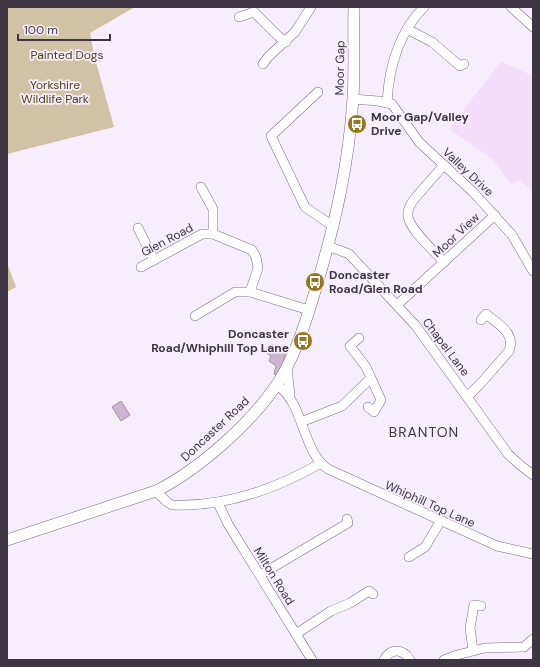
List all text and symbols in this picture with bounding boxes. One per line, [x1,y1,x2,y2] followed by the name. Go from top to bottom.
[18,16,110,42] scale bar
[24,22,58,38] text: 100 m
[332,40,348,96] street label: Moor Gap
[31,47,103,63] park label: Painted Dogs
[21,77,89,107] park label: Yorkshire Wildlife Park
[371,109,470,139] place label: Moor Gap/Valley Drive
[346,113,368,135] bus stop icon: Moor Gap/Valley Drive
[439,144,497,200] street label: Valley Drive
[429,209,483,261] street label: Moor View
[138,220,196,260] street label: Glen Road
[329,267,423,297] place label: Doncaster Road/Glen Road
[304,271,326,293] bus stop icon: Doncaster Road/Glen Road
[419,315,473,379] street label: Chapel Lane
[151,326,289,356] place label: Doncaster Road/Whiphill Top Lane
[292,330,314,352] bus stop icon: Doncaster Road/Whiphill Top Lane
[177,393,253,465] street label: Doncaster Road
[389,423,459,441] district label: BRANTON
[382,477,478,531] street label: Whiphill Top Lane
[250,544,298,608] street label: Milton Road

